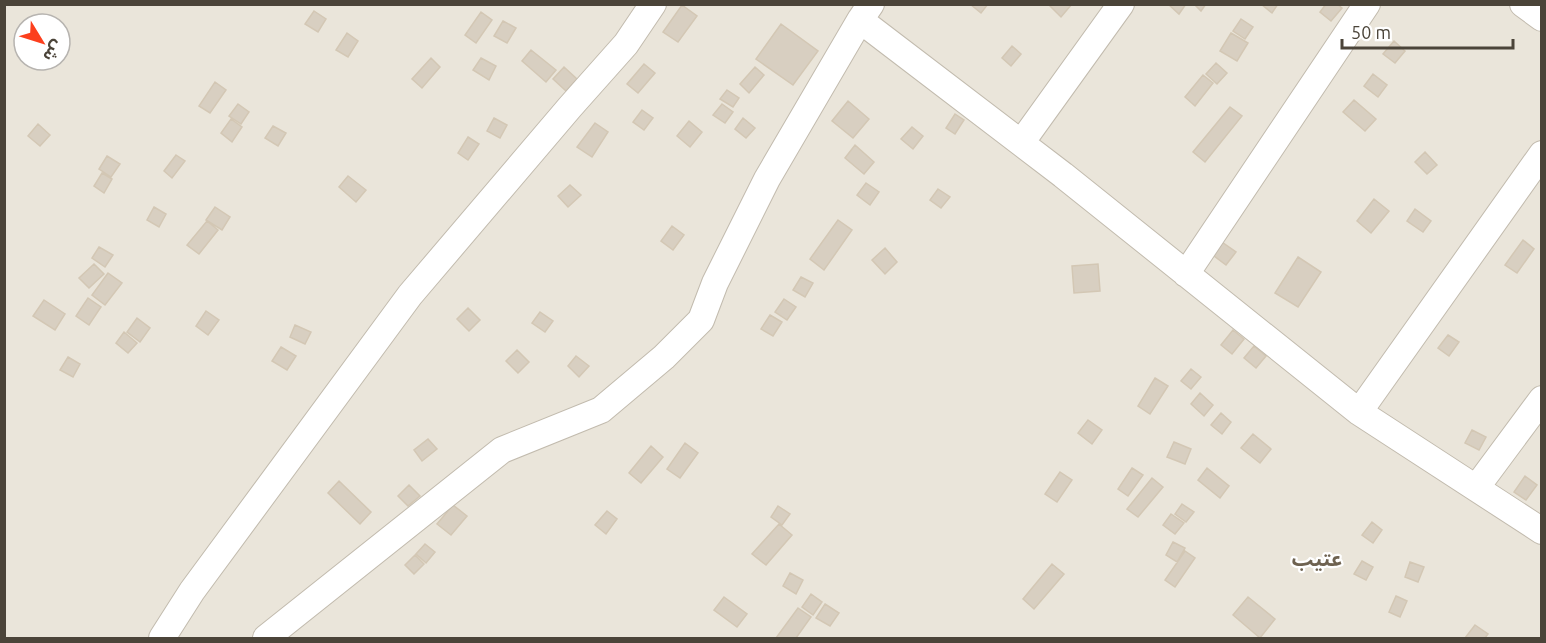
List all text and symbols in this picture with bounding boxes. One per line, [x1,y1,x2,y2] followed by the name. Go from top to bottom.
[12,12,72,72] north arrow
[1342,12,1513,50] scale bar
[1351,22,1391,42] text: 50 m
[39,36,68,65] text: ش
[1292,547,1342,571] district label: عتيب

